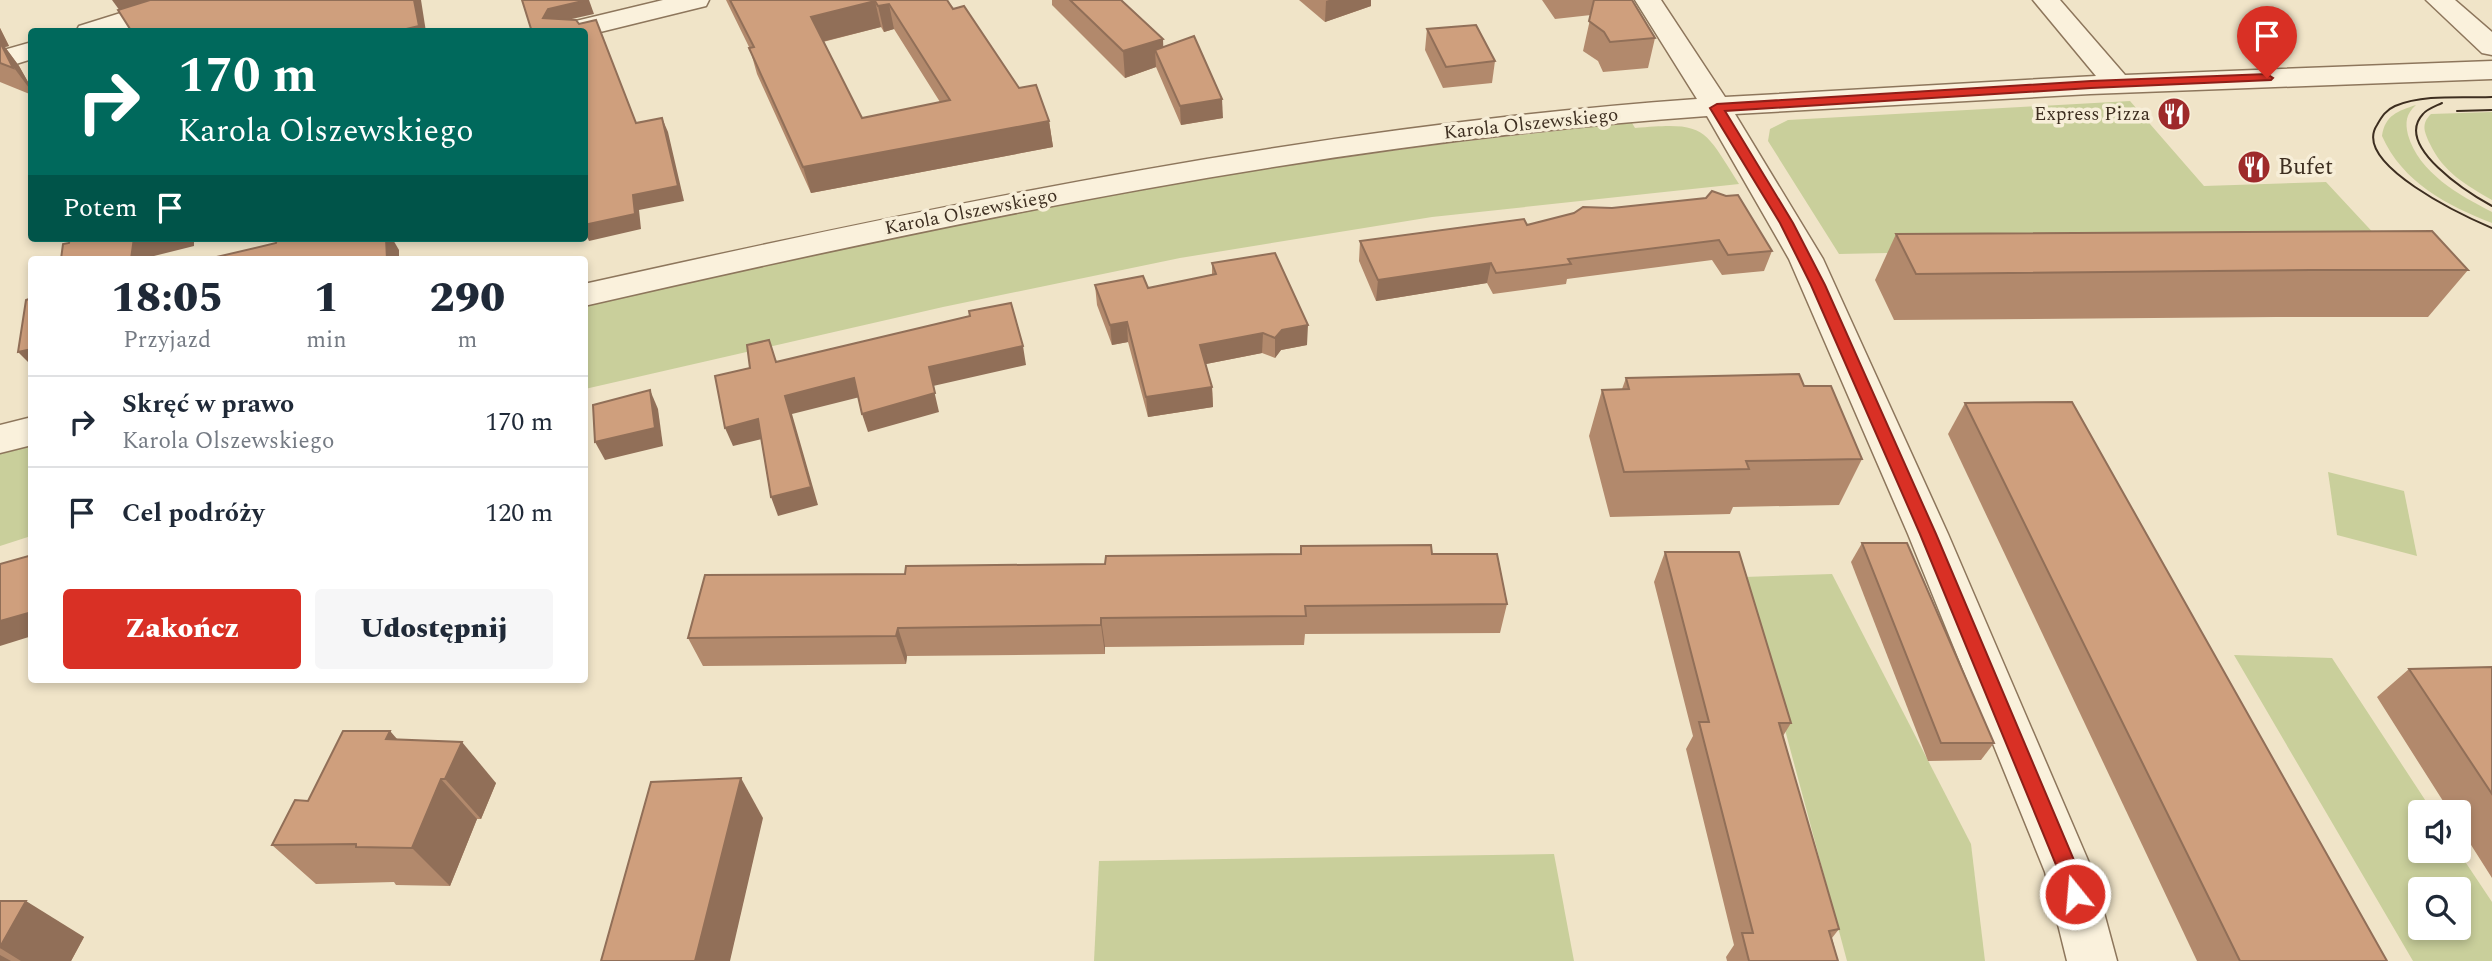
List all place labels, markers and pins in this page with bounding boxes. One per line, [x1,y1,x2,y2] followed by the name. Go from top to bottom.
[2237,6,2297,78] pin
[2155,95,2193,133] restaurant icon: Express Pizza
[2034,100,2151,129] place label: Express Pizza
[2235,148,2273,186] restaurant icon: Bufet
[2278,150,2333,185] place label: Bufet

